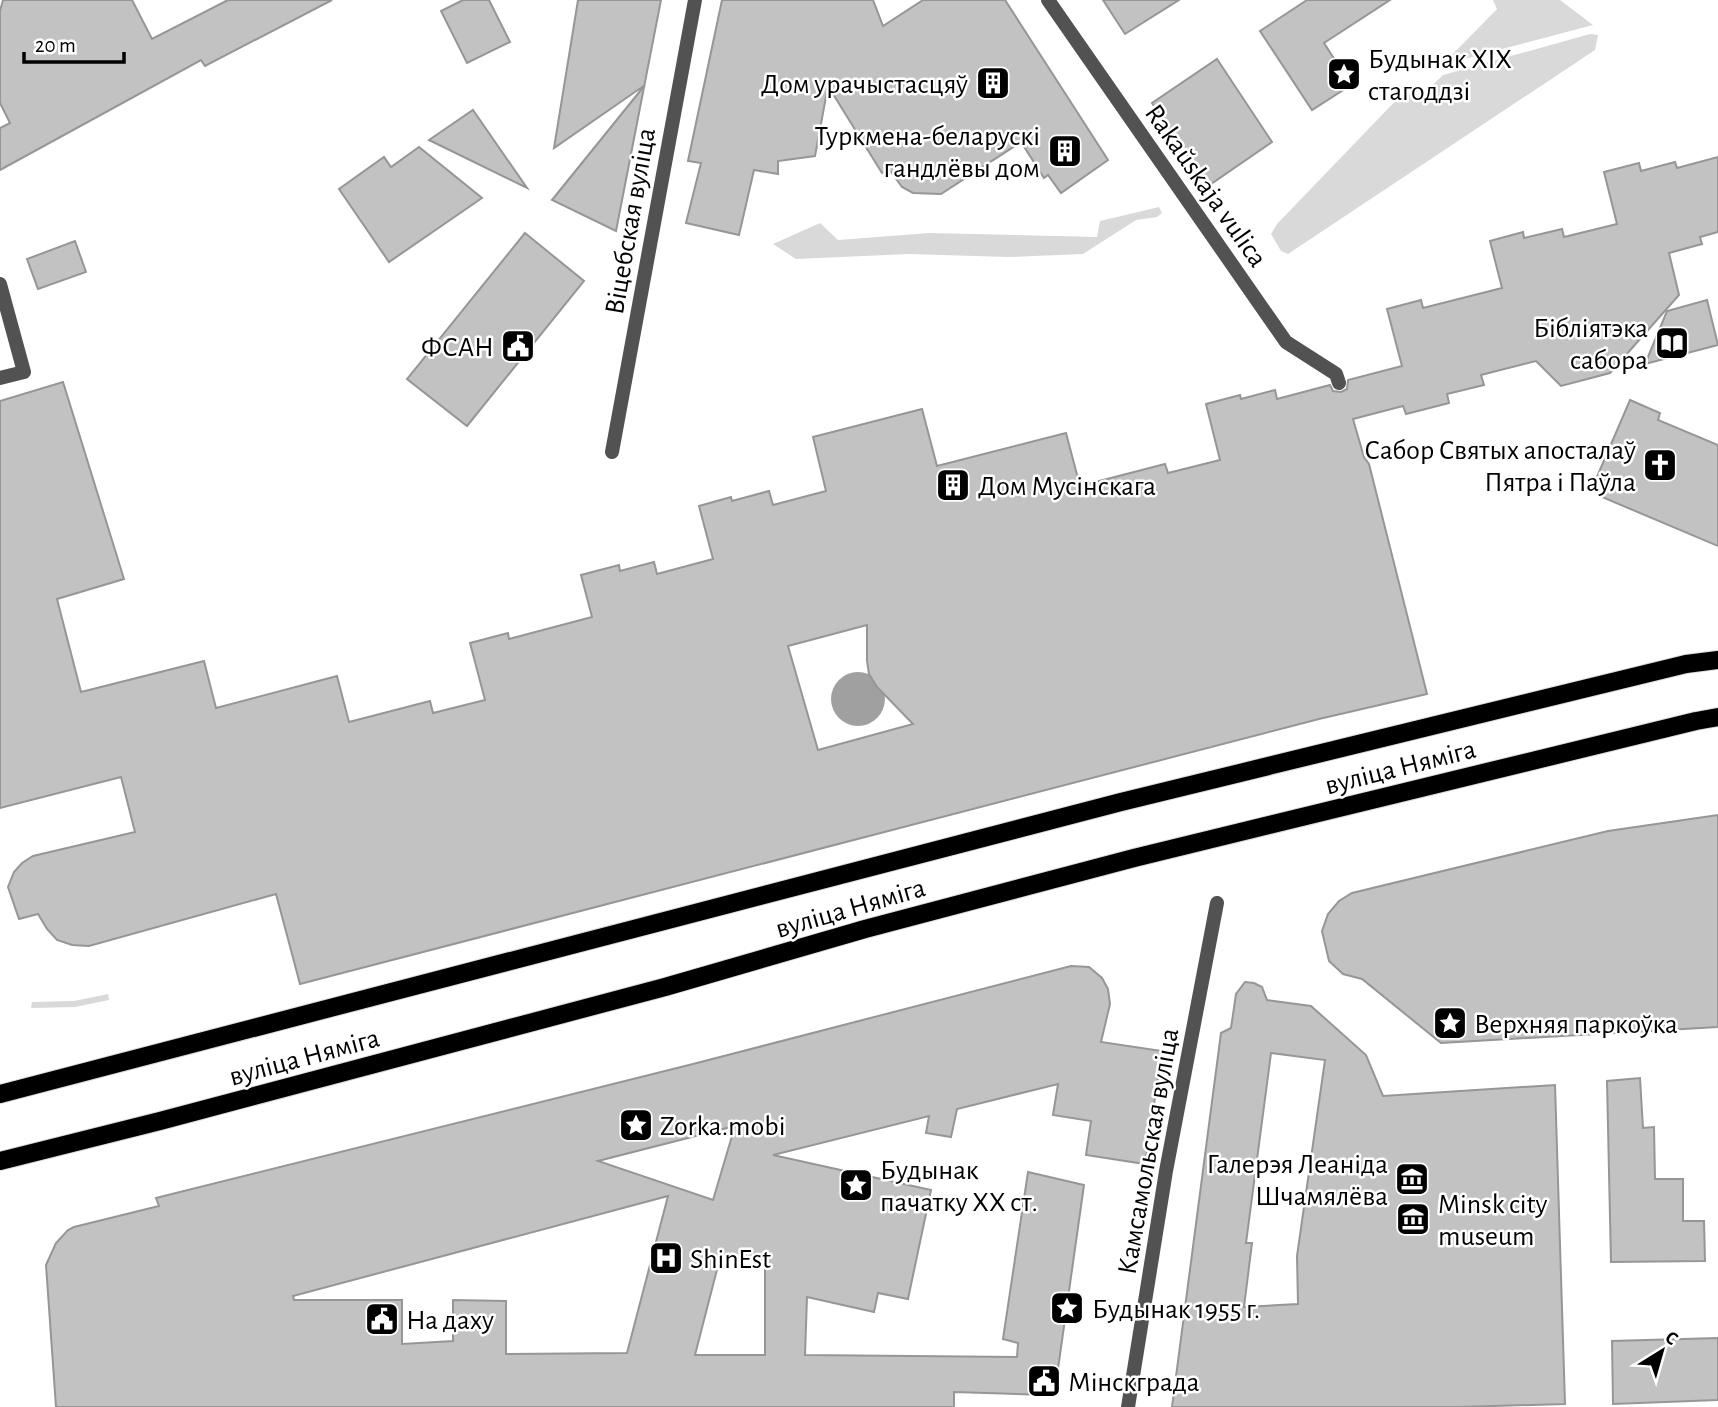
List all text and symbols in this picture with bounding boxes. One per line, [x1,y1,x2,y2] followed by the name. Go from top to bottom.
[24,21,124,65] scale bar
[35,35,76,56] text: 20 m
[1368,46,1512,106] place label: Будынак XIX стагоддзі
[1325,55,1363,93] place icon: Будынак XIX стагоддзі
[974,64,1012,102] building icon: Дом урачыстасцяў
[761,71,968,99] place label: Дом урачыстасцяў
[1139,100,1272,272] street label: Rakaŭskaja vulica
[815,123,1040,183] place label: Туркмена-беларускі гандлёвы дом
[601,126,661,317] street label: Віцебская вуліца
[1046,132,1084,170] building icon: Туркмена-беларускі гандлёвы дом
[1533,315,1648,375] place label: Бібліятэка сабора
[1653,324,1691,362] library icon: Бібліятэка сабора
[499,327,537,365] public building icon: ФСАН
[421,334,494,362] place label: ФСАН
[1364,437,1636,497] place label: Сабор Святых апосталаў Пятра і Паўла
[1641,446,1679,484] church icon: Сабор Святых апосталаў Пятра і Паўла
[934,466,972,504] building icon: Дом Мусінскага
[978,473,1156,501] place label: Дом Мусінскага
[1322,736,1479,800] street label: вуліца Няміга
[772,874,929,944] street label: вуліца Няміга
[1431,1004,1469,1042] place icon: Верхняя паркоўка
[1474,1011,1678,1039] place label: Верхняя паркоўка
[226,1024,383,1091] street label: вуліца Няміга
[1114,1026,1184,1277] street label: Камсамольская вуліца
[617,1106,655,1144] place icon: Zorka.mobi
[660,1113,785,1141] place label: Zorka.mobi
[1207,1151,1388,1211] place label: Галерэя Леаніда Шчамялёва
[880,1157,1038,1217] place label: Будынак пачатку XX ст.
[1393,1160,1431,1198] museum icon: Галерэя Леаніда Шчамялёва
[837,1166,875,1204] place icon: Будынак пачатку XX ст.
[1438,1191,1548,1251] place label: Minsk city museum
[1394,1200,1432,1238] museum icon: Minsk city museum
[647,1239,685,1277] hospital icon: ShinEst
[690,1246,771,1274] place label: ShinEst
[1048,1289,1086,1327] place icon: Будынак 1955 г.
[1092,1296,1260,1324] place label: Будынак 1955 г.
[363,1300,401,1338] public building icon: На даху
[406,1307,494,1335] place label: На даху
[1627,1316,1697,1386] north arrow
[1661,1328,1681,1349] text: С
[1025,1362,1063,1400] public building icon: Мінскграда
[1068,1369,1200,1397] place label: Мінскграда

